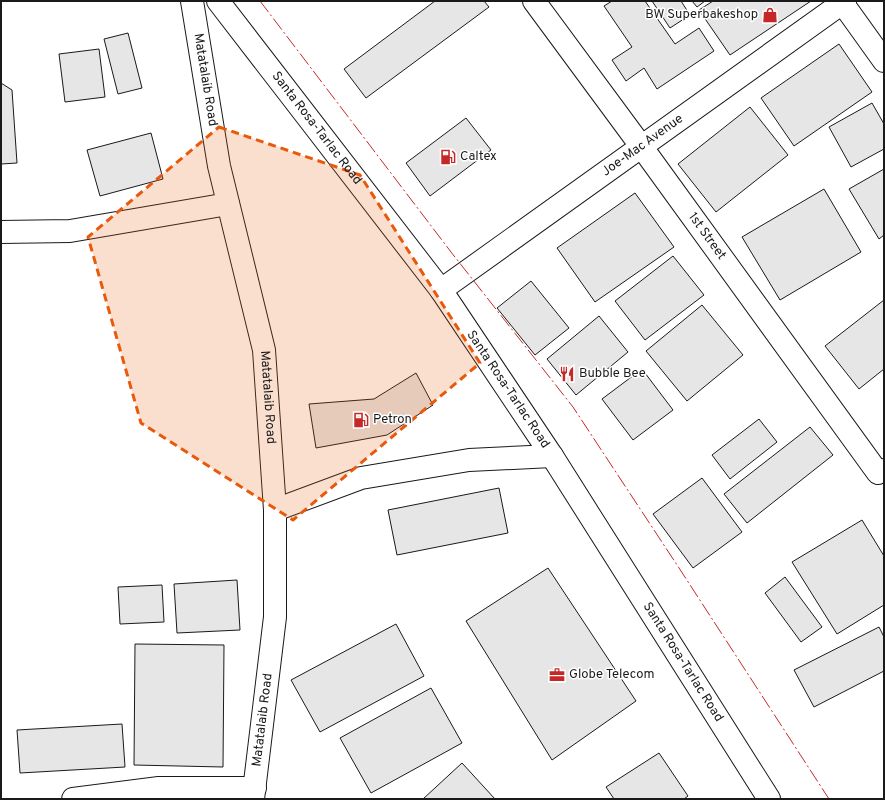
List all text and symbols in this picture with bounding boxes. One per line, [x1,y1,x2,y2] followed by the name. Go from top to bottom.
[761,6,779,24] shop icon: BW Superbakeshop
[645,7,758,23] place label: BW Superbakeshop
[189,32,220,128] street label: Matatalaib Road
[268,69,365,188] street label: Santa Rosa-Tarlac Road
[599,111,687,180] street label: Joe-Mac Avenue
[439,148,457,166] fuel station icon: Caltex
[460,149,497,165] place label: Caltex
[684,210,729,263] street label: 1st Street
[463,328,553,452] street label: Santa Rosa-Tarlac Road
[256,350,278,445] street label: Matatalaib Road
[558,365,576,383] restaurant icon: Bubble Bee
[579,366,646,382] place label: Bubble Bee
[352,411,370,429] fuel station icon: Petron
[373,412,412,428] place label: Petron
[639,600,726,725] street label: Santa Rosa-Tarlac Road
[548,666,566,684] office icon: Globe Telecom
[569,667,655,683] place label: Globe Telecom
[249,672,277,768] street label: Matatalaib Road

